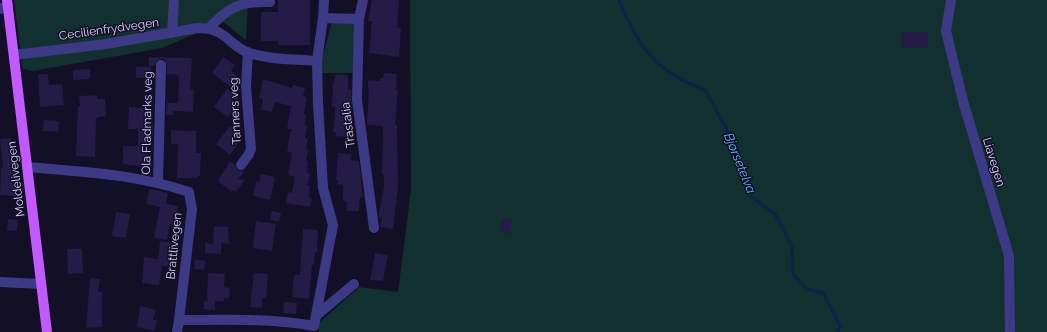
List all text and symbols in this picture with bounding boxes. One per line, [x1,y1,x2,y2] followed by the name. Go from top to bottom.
[58,15,160,43] street label: Cecilienfrydvegen
[139,71,155,175] street label: Ola Fladmarks veg
[226,77,244,145] street label: Tanners veg
[338,101,358,149] street label: Trastalia
[721,130,759,196] water label: Bjørsetelva
[980,136,1008,188] street label: Liavegen
[4,140,28,218] street label: Moldelivegen
[164,212,184,280] street label: Brattlivegen

